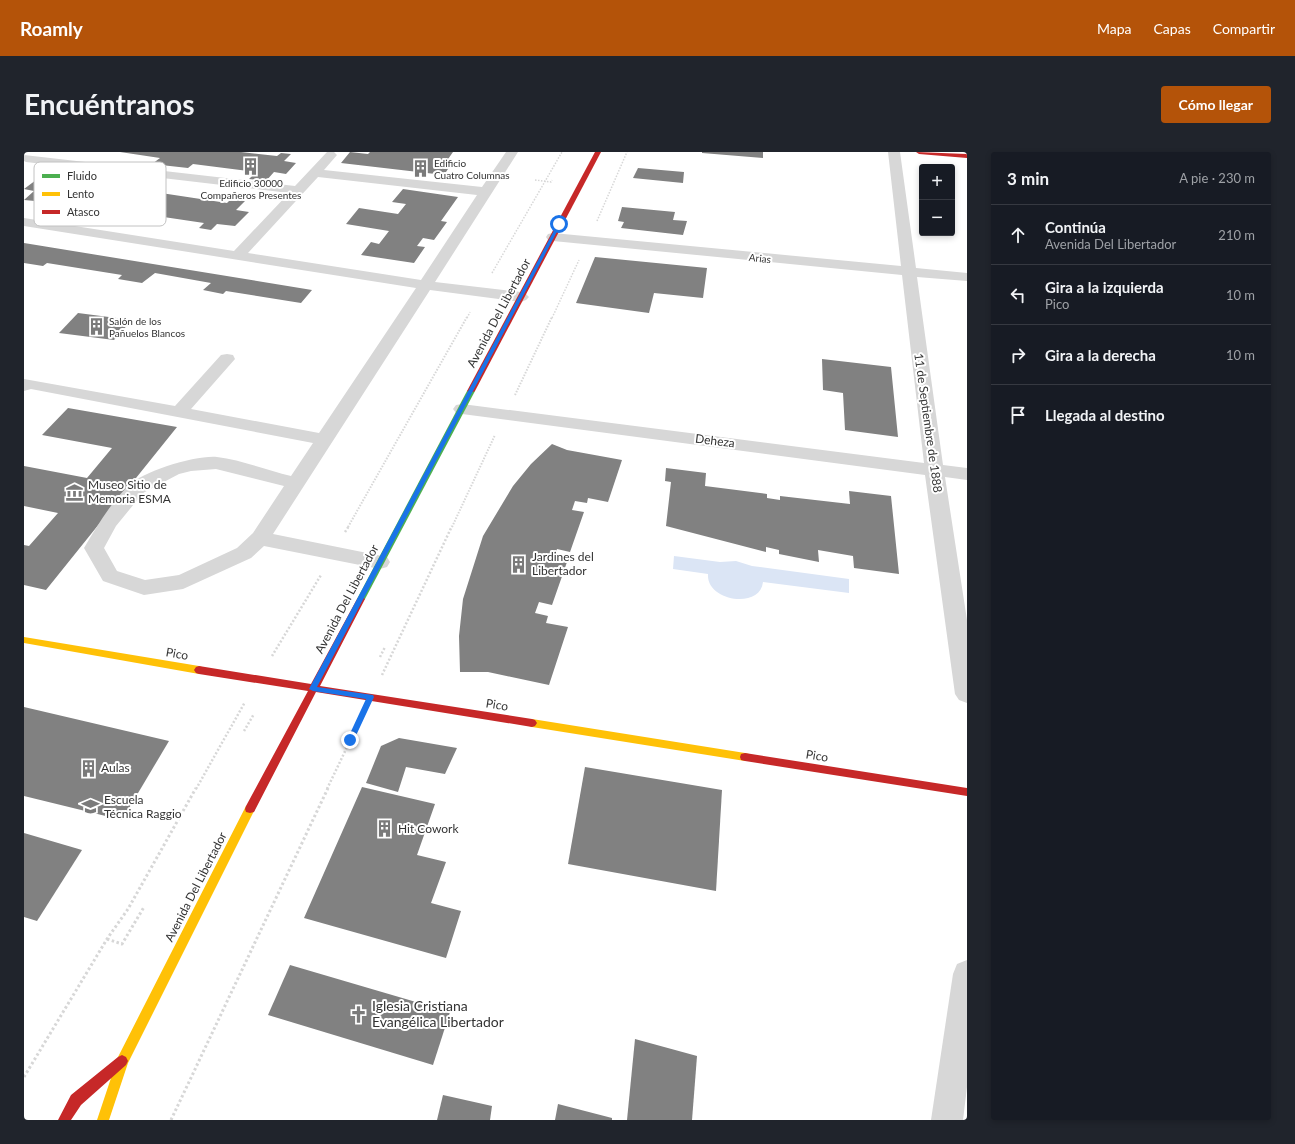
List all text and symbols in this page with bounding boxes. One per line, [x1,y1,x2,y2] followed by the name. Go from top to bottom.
[20,17,83,40] text: Roamly
[1097,20,1132,37] text: Mapa
[1154,20,1191,37] text: Capas
[1213,20,1275,37] text: Compartir
[1161,86,1271,123] button: Cómo llegar
[24,87,195,121] text: Encuéntranos
[241,156,261,176] building icon: Edificio 30000 Compañeros Presentes
[434,157,510,181] place label: Edificio Cuatro Columnas
[411,159,431,179] building icon: Edificio Cuatro Columnas
[34,162,166,226] legend
[919,164,955,236] map controls
[919,164,955,200] button: +
[1007,168,1049,189] text: 3 min
[67,169,97,182] text: Fluido
[1179,170,1255,186] text: A pie · 230 m
[201,177,301,201] place label: Edificio 30000 Compañeros Presentes
[67,187,94,200] text: Lento
[919,200,955,236] button: −
[67,205,100,218] text: Atasco
[550,215,568,233] route start
[1045,218,1106,236] text: Continúa
[1007,224,1029,246] icon: ahead
[1218,227,1255,243] text: 210 m
[1045,236,1176,252] text: Avenida Del Libertador
[748,251,772,265] street label: Arias
[463,255,534,370] street label: Avenida Del Libertador
[1045,278,1164,296] text: Gira a la izquierda
[1007,284,1029,306] icon: left
[1226,287,1255,303] text: 10 m
[1045,296,1069,312] text: Pico
[109,315,185,339] place label: Salón de los Pañuelos Blancos
[86,317,106,337] building icon: Salón de los Pañuelos Blancos
[1007,344,1029,366] icon: right
[1045,346,1156,364] text: Gira a la derecha
[1226,347,1255,363] text: 10 m
[911,352,946,494] street label: 11 de Septiembre de 1888
[1007,404,1029,426] icon: arrive
[1045,406,1165,424] text: Llegada al destino
[694,431,736,450] street label: Deheza
[88,477,172,506] place label: Museo Sitio de Memoria ESMA
[65,482,85,502] museum icon: Museo Sitio de Memoria ESMA
[311,541,382,656] street label: Avenida Del Libertador
[532,549,594,578] place label: Jardines del Libertador
[509,554,529,574] building icon: Jardines del Libertador
[165,644,190,663] street label: Pico
[485,695,510,714] street label: Pico
[341,731,359,749] route end
[805,746,830,765] street label: Pico
[78,758,98,778] building icon: Aulas
[101,760,130,775] place label: Aulas
[104,792,182,821] place label: Escuela Técnica Raggio
[81,797,101,817] school or university icon: Escuela Técnica Raggio
[375,819,395,839] building icon: Hit Cowork
[398,821,459,836] place label: Hit Cowork
[161,829,230,944] street label: Avenida Del Libertador
[372,997,504,1030] place label: Iglesia Cristiana Evangélica Libertador
[349,1004,369,1024] church icon: Iglesia Cristiana Evangélica Libertador

